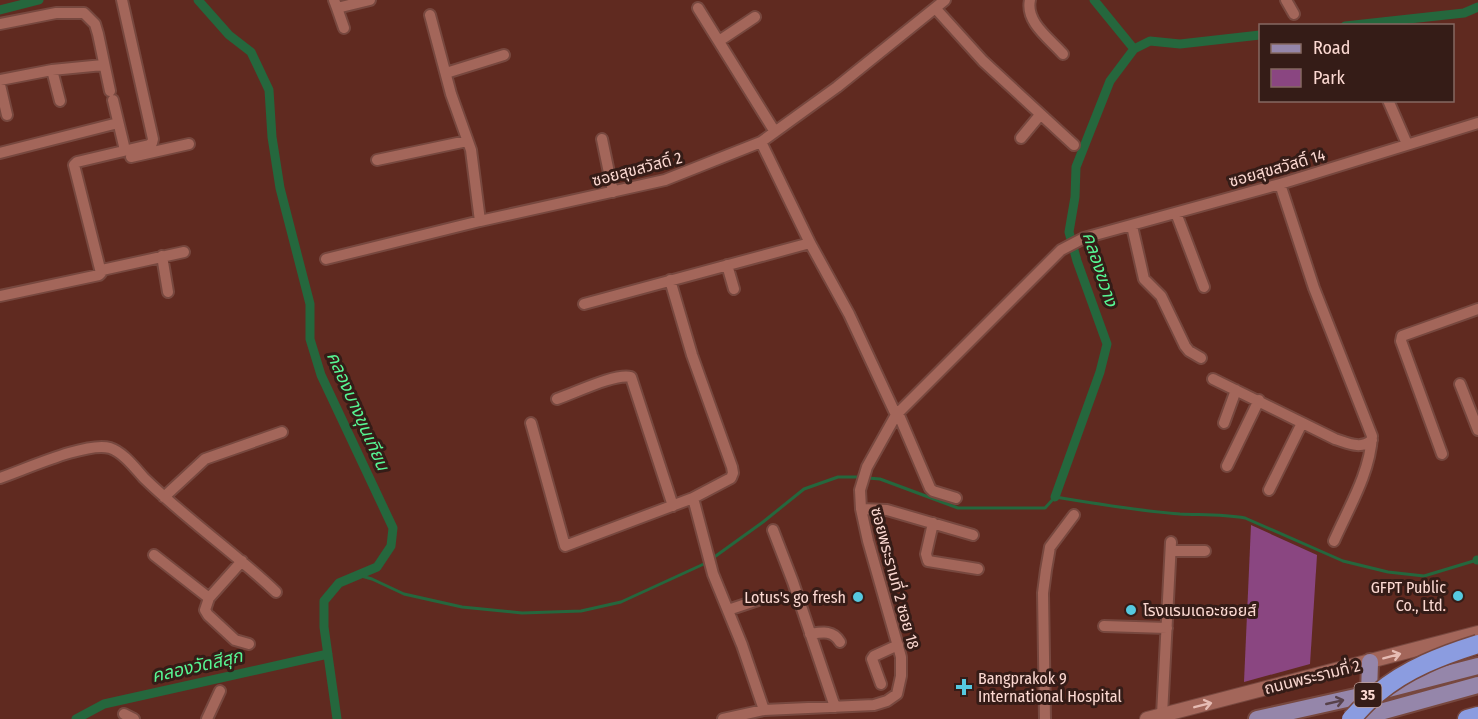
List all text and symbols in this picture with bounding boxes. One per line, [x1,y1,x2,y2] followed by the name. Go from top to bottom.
[1259,24,1454,102] legend
[1313,37,1350,59] text: Road
[1313,67,1346,89] text: Park
[1227,145,1328,191] street label: ซอยสุขสวัสดิ์ 14
[590,148,684,190] street label: ซอยสุขสวัสดิ์ 2
[1078,229,1123,310] water label: คลองขวาง
[322,348,394,475] water label: คลองบางขุนเทียน
[867,505,925,651] street label: ซอยพระรามที่ 2 ซอย 18
[1371,578,1446,615] place label: GFPT Public Co., Ltd.
[744,588,846,607] place label: Lotus's go fresh
[1451,589,1465,603] marker: GFPT Public Co., Ltd.
[851,590,865,604] marker: Lotus's go fresh
[1143,601,1256,620] place label: โรงแรมเดอะชอยส์
[1124,603,1138,617] marker: โรงแรมเดอะชอยส์
[149,645,246,687] water label: คลองวัดสีสุก
[1382,650,1401,661] one-way arrow
[1262,654,1362,698] street label: ถนนพระรามที่ 2
[978,669,1122,706] place label: Bangprakok 9 International Hospital
[955,678,973,696] marker: Bangprakok 9 International Hospital
[1354,683,1382,707] road number: 35
[1324,696,1344,707] one-way arrow
[1193,698,1212,710] one-way arrow

